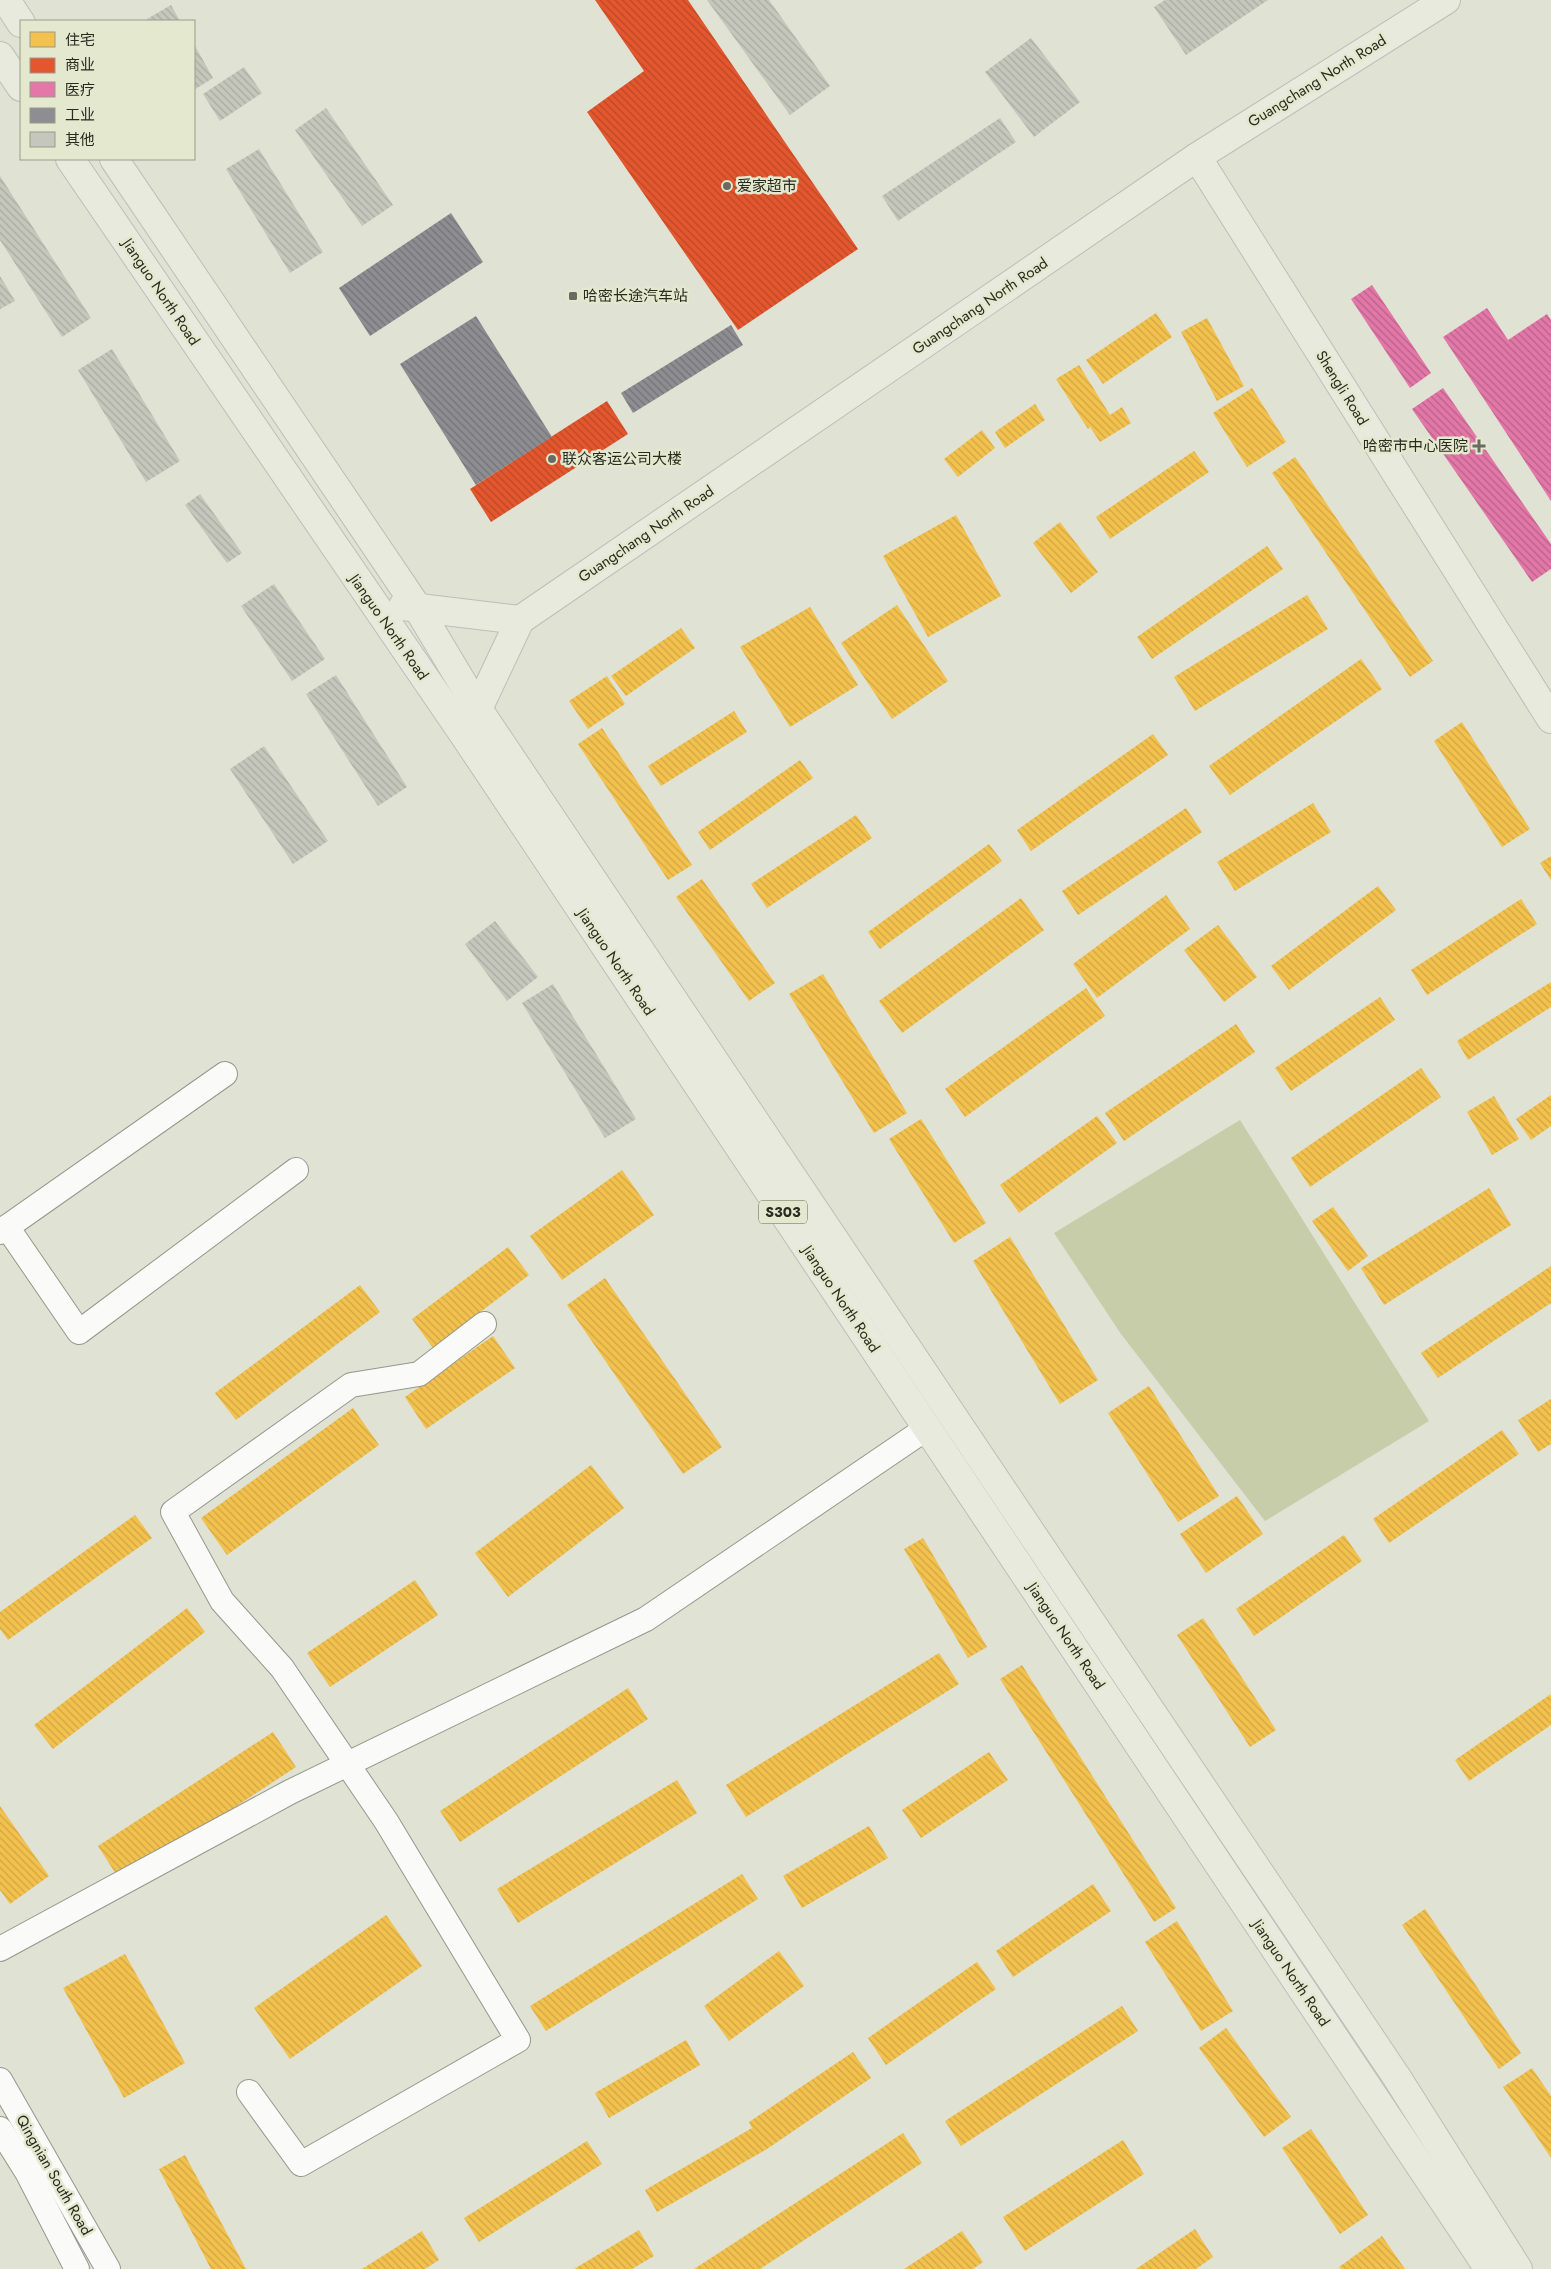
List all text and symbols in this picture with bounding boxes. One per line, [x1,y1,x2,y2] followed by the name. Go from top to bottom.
[20,20,195,160] legend
[65,29,95,51] text: 住宅
[1243,29,1391,133] street label: Guangchang North Road
[65,54,95,76] text: 商业
[65,79,95,101] text: 医疗
[65,104,95,126] text: 工业
[65,129,95,151] text: 其他
[737,175,797,197] place label: 爱家超市
[721,180,733,192] marker: 爱家超市
[116,232,205,350] street label: Jianguo North Road
[908,252,1052,360] street label: Guangchang North Road
[583,285,688,307] place label: 哈密长途汽车站
[567,290,579,302] marker: 哈密长途汽车站
[1310,346,1374,430] street label: Shengli Road
[1363,435,1468,457] place label: 哈密市中心医院
[1472,439,1486,453] marker: 哈密市中心医院
[562,448,682,470] place label: 联众客运公司大楼
[546,453,558,465] marker: 联众客运公司大楼
[574,480,718,588] street label: Guangchang North Road
[343,568,434,685] street label: Jianguo North Road
[571,902,660,1020] street label: Jianguo North Road
[759,1200,807,1224] road number: S303
[796,1239,885,1357] street label: Jianguo North Road
[1021,1576,1110,1694] street label: Jianguo North Road
[1246,1913,1335,2031] street label: Jianguo North Road
[10,2111,98,2239] street label: Qingnian South Road

